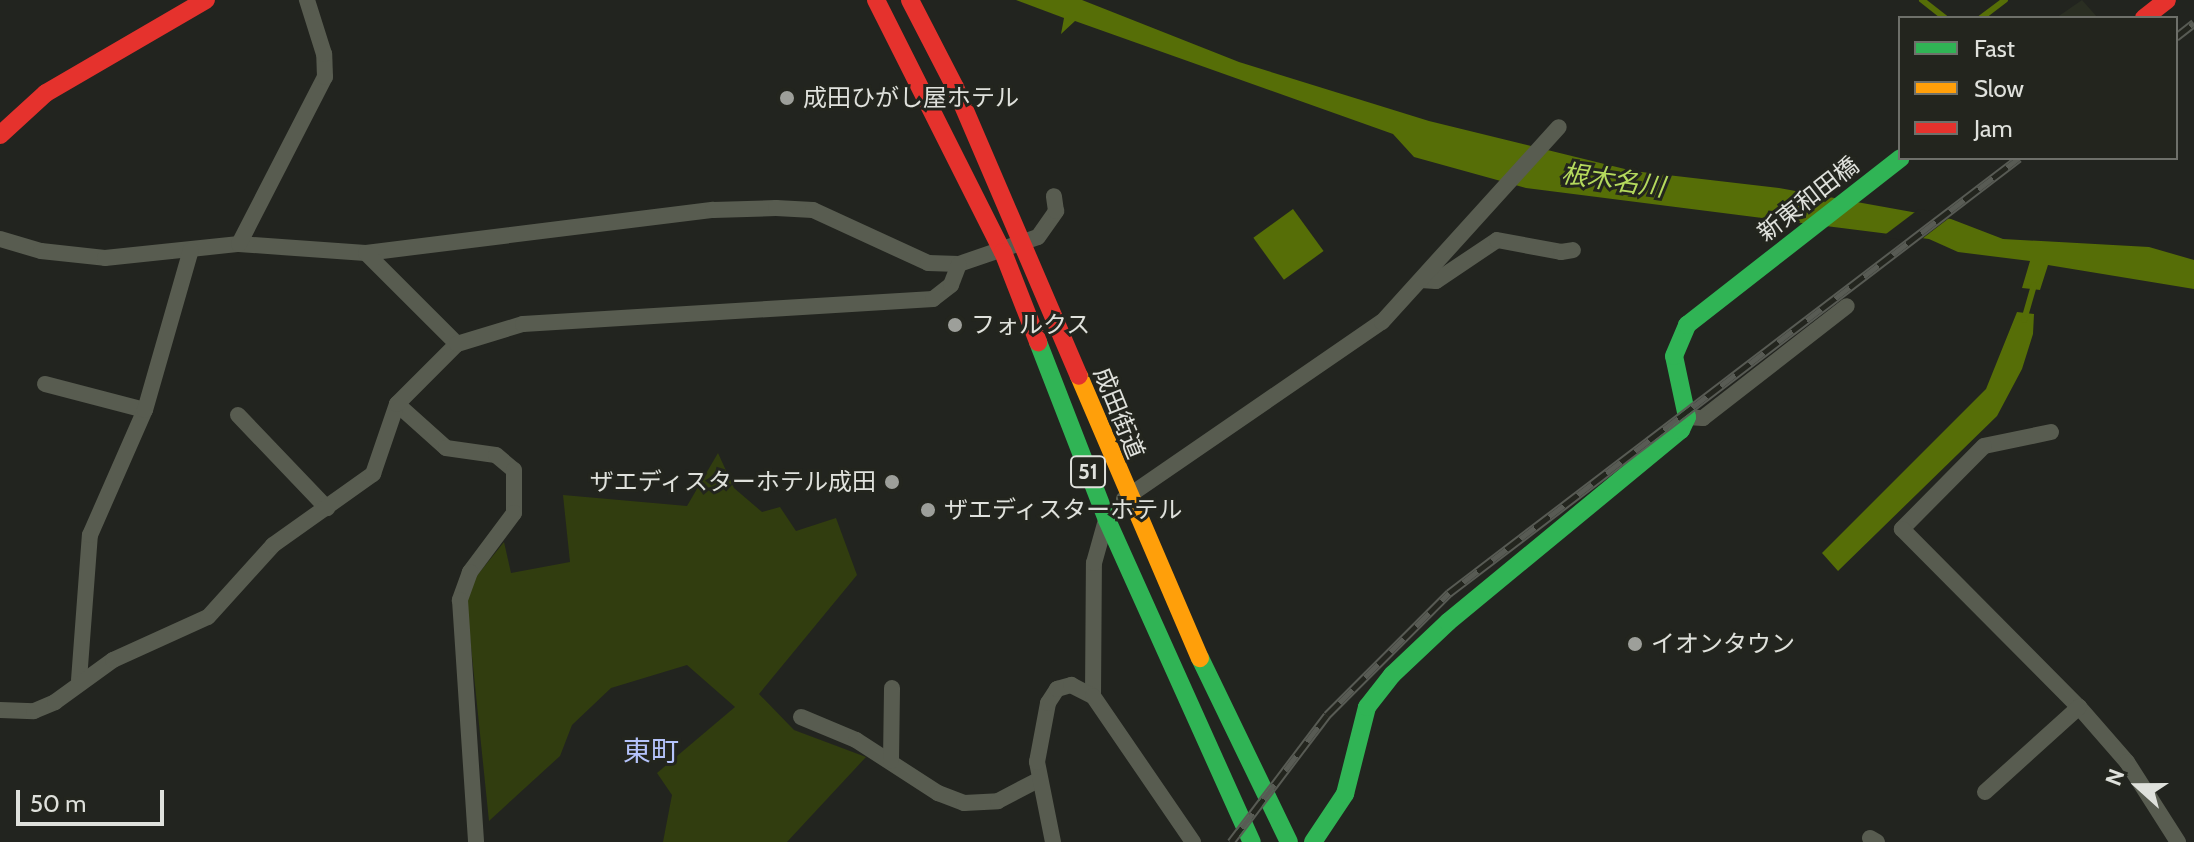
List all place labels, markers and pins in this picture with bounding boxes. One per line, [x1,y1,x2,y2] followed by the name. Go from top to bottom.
[803,84,1019,112] place label: 成田ひがし屋ホテル
[778,89,796,107] marker: 成田ひがし屋ホテル
[971,311,1091,339] place label: フォルクス
[946,316,964,334] marker: フォルクス
[588,468,876,496] place label: ザエディスターホテル成田
[883,473,901,491] marker: ザエディスターホテル成田
[944,496,1184,524] place label: ザエディスターホテル
[919,501,937,519] marker: ザエディスターホテル
[1651,630,1795,658] place label: イオンタウン
[1626,635,1644,653] marker: イオンタウン

